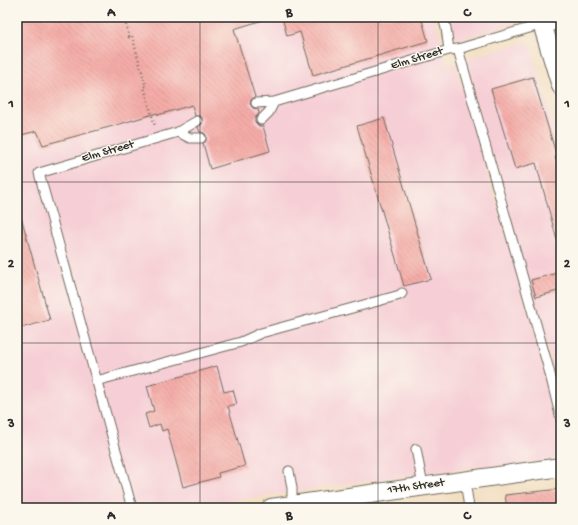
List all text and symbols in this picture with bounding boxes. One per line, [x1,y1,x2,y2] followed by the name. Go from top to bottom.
[106,6,116,21] text: A
[285,6,294,21] text: B
[462,6,472,21] text: C
[389,44,446,74] street label: Elm Street
[7,97,14,112] text: 1
[563,97,570,112] text: 1
[80,138,137,166] street label: Elm Street
[8,257,15,272] text: 2
[564,257,571,272] text: 2
[7,417,15,432] text: 3
[563,417,571,432] text: 3
[386,476,446,498] street label: 17th Street
[106,509,116,524] text: A
[285,509,294,524] text: B
[462,509,472,524] text: C

